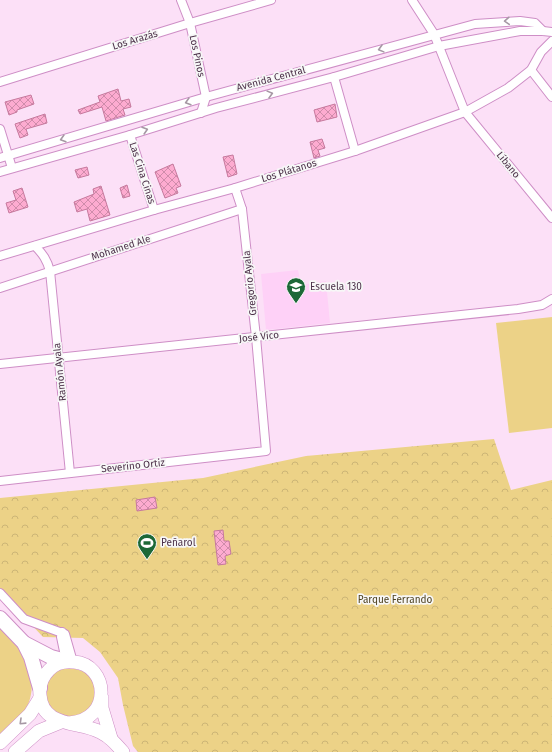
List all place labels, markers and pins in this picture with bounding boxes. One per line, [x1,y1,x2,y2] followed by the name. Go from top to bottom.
[285,276,307,304] school or university icon: Escuela 130
[310,281,362,293] place label: Escuela 130
[136,532,158,560] sports icon: Peñarol
[161,537,196,549] place label: Peñarol

